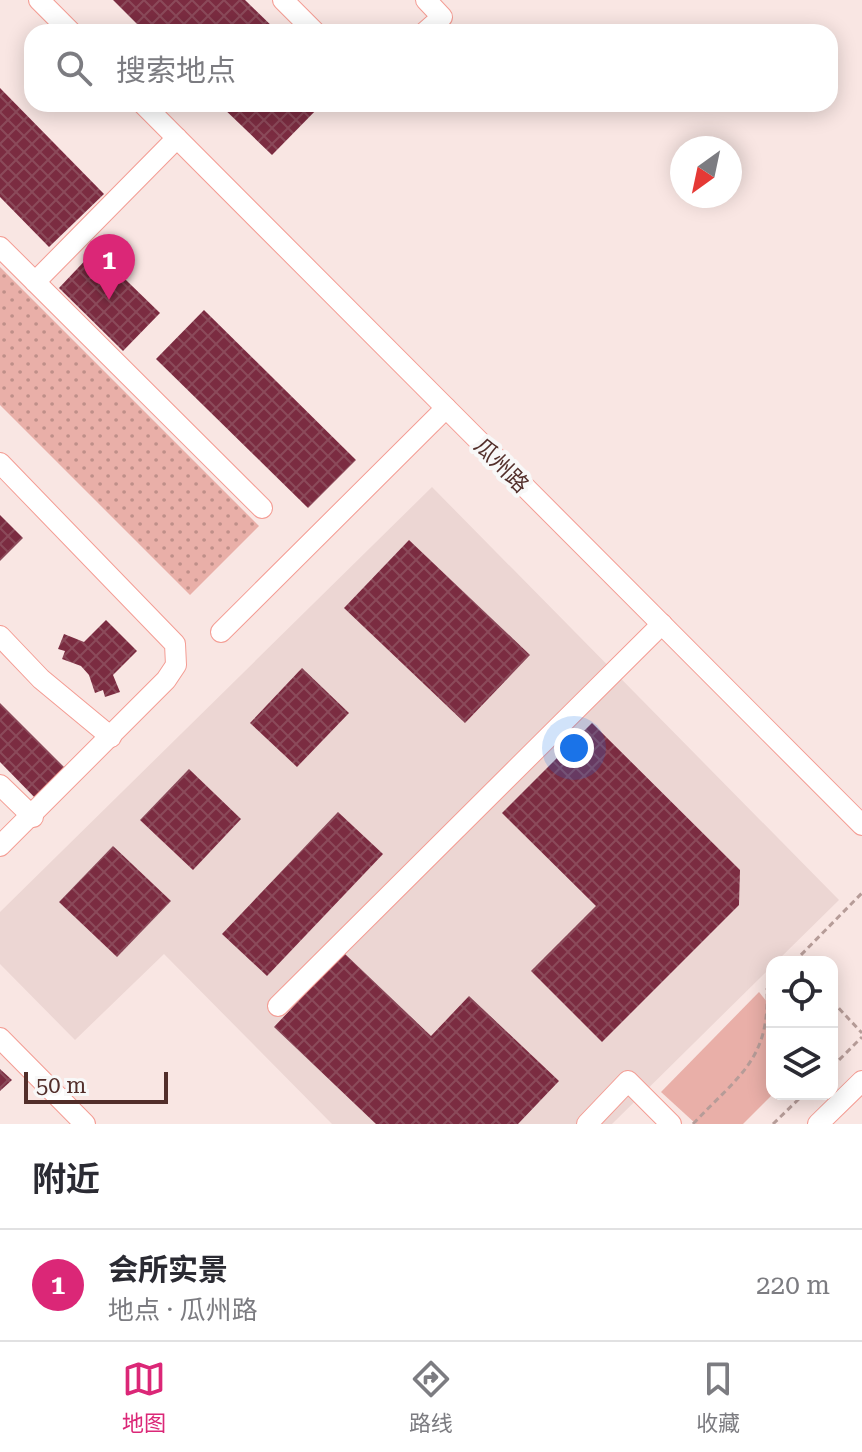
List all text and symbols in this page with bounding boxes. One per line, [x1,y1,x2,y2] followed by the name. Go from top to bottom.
[24,24,838,112] search box
[52,46,96,90] icon: search
[116,53,236,88] text: 搜索地点
[670,136,742,208] north arrow
[83,234,135,300] pin: 1
[469,433,534,498] street label: 瓜州路
[554,728,594,768] your location
[766,956,838,1100] map controls
[766,956,838,1028] button: locate
[766,1028,838,1100] button: layers
[24,1068,168,1104] scale bar
[36,1073,86,1098] text: 50 m
[32,1159,100,1199] text: 附近
[108,1252,228,1287] text: 会所实景
[51,1270,65,1300] text: 1
[756,1270,830,1300] text: 220 m
[108,1295,258,1325] text: 地点 · 瓜州路
[122,1357,166,1437] tab: 地图
[409,1357,453,1437] tab: 路线
[696,1357,740,1437] tab: 收藏

